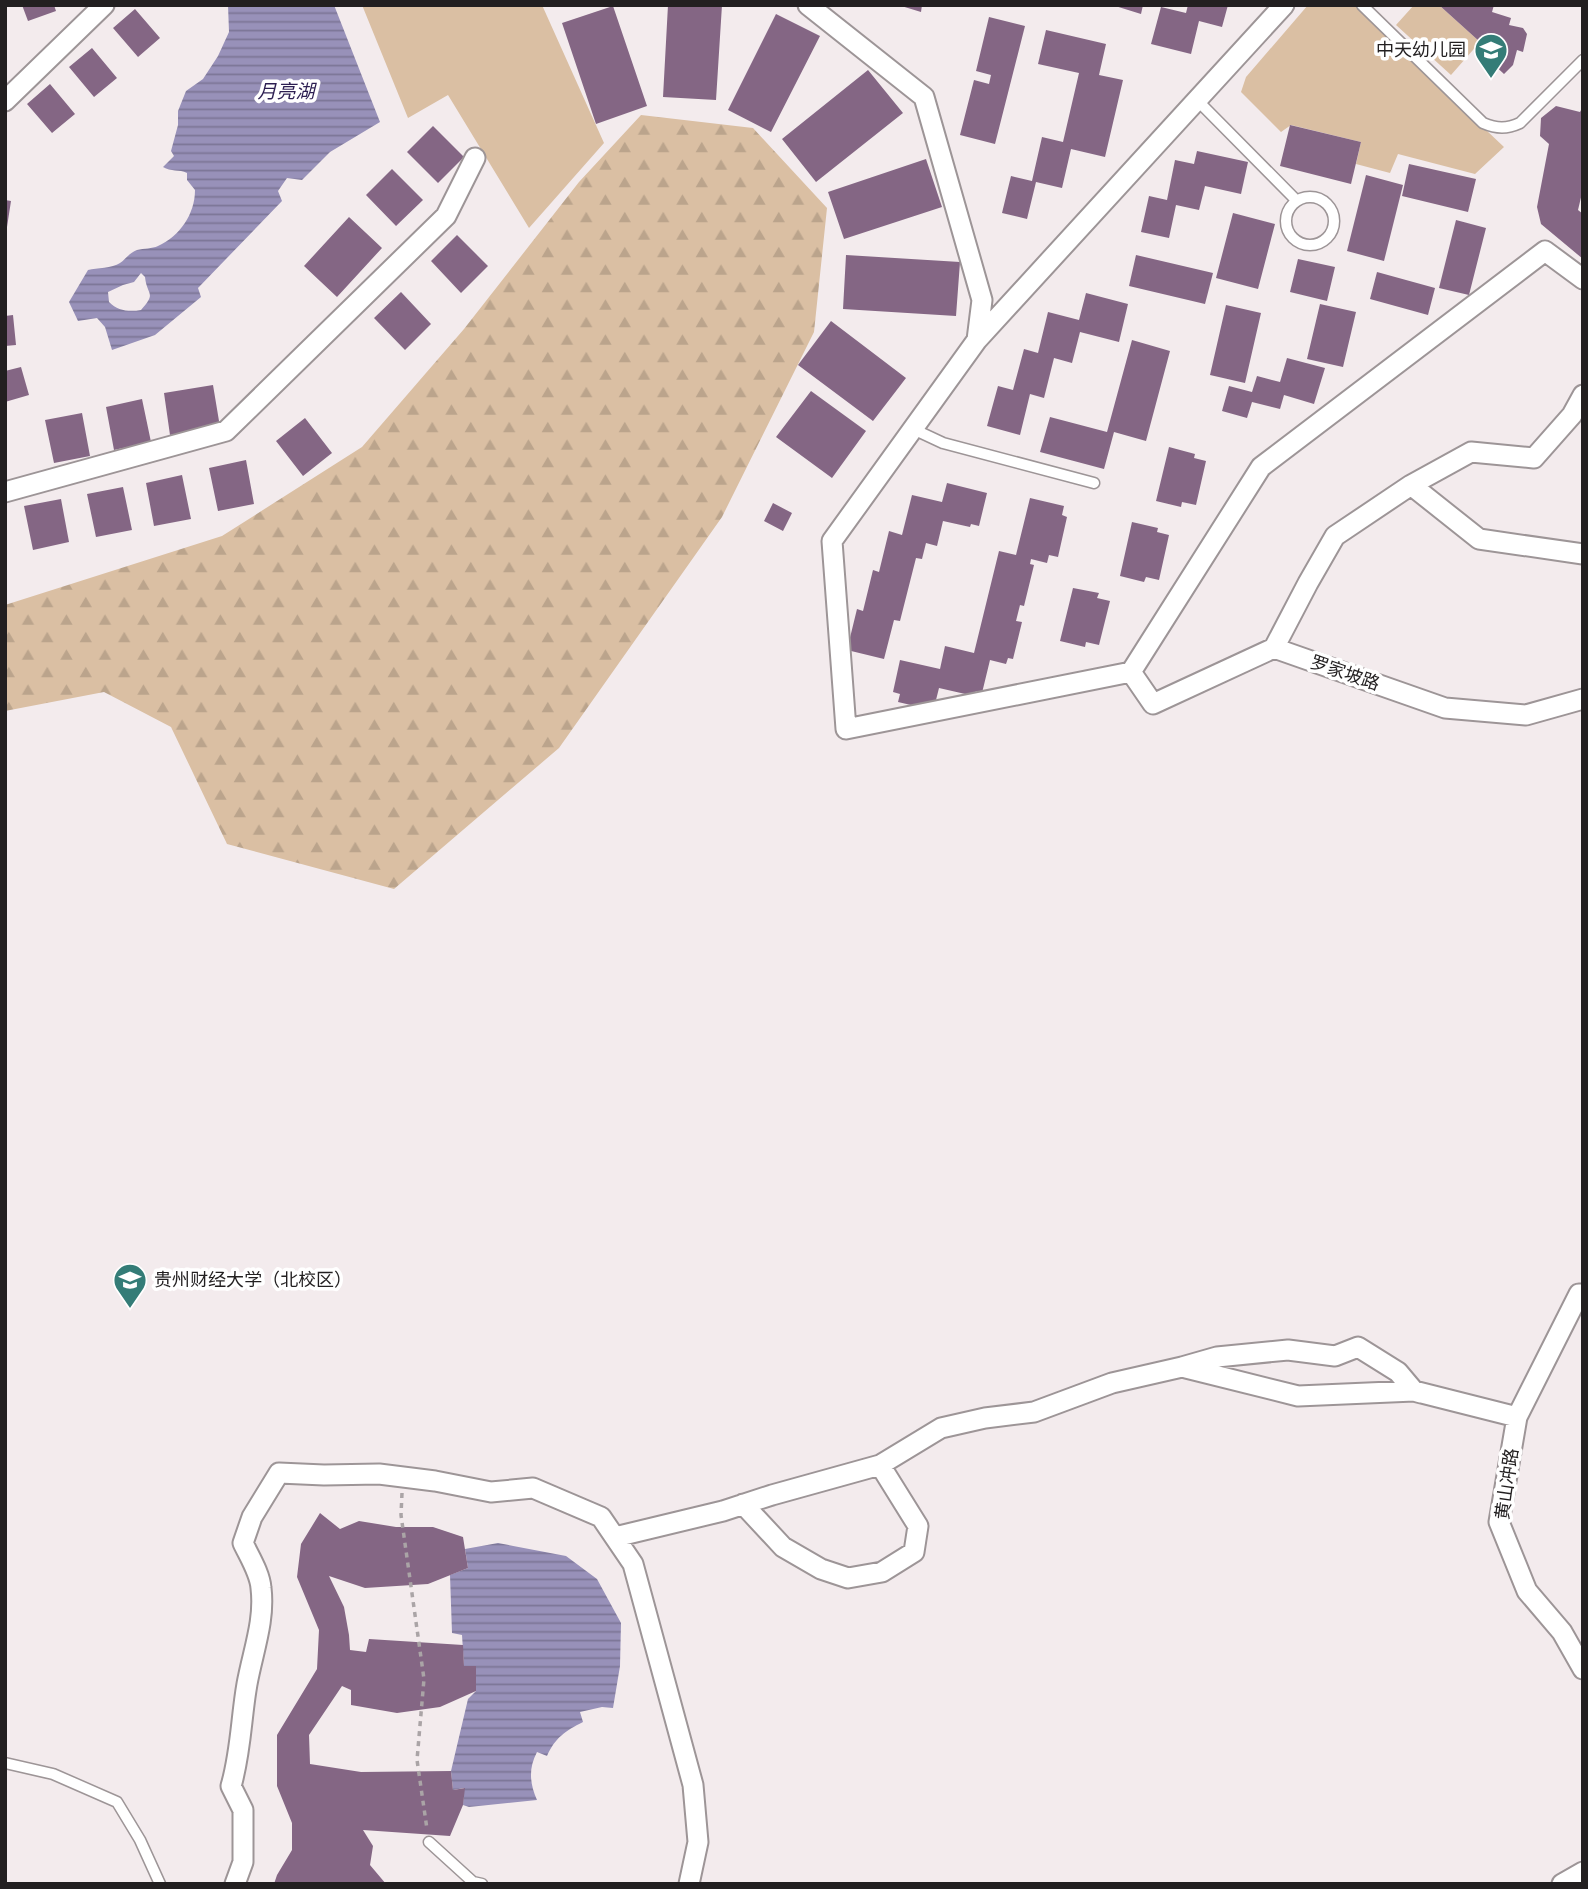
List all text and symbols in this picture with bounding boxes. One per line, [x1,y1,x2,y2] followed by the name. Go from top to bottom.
[1472,31,1510,80] school or university icon: 中天幼儿园
[1376,39,1466,61] place label: 中天幼儿园
[257,80,317,104] water label: 月亮湖
[1307,651,1383,695] street label: 罗家坡路
[111,1261,149,1310] school or university icon: 贵州财经大学（北校区）
[154,1269,352,1291] place label: 贵州财经大学（北校区）
[1491,1447,1523,1521] street label: 黄山冲路

